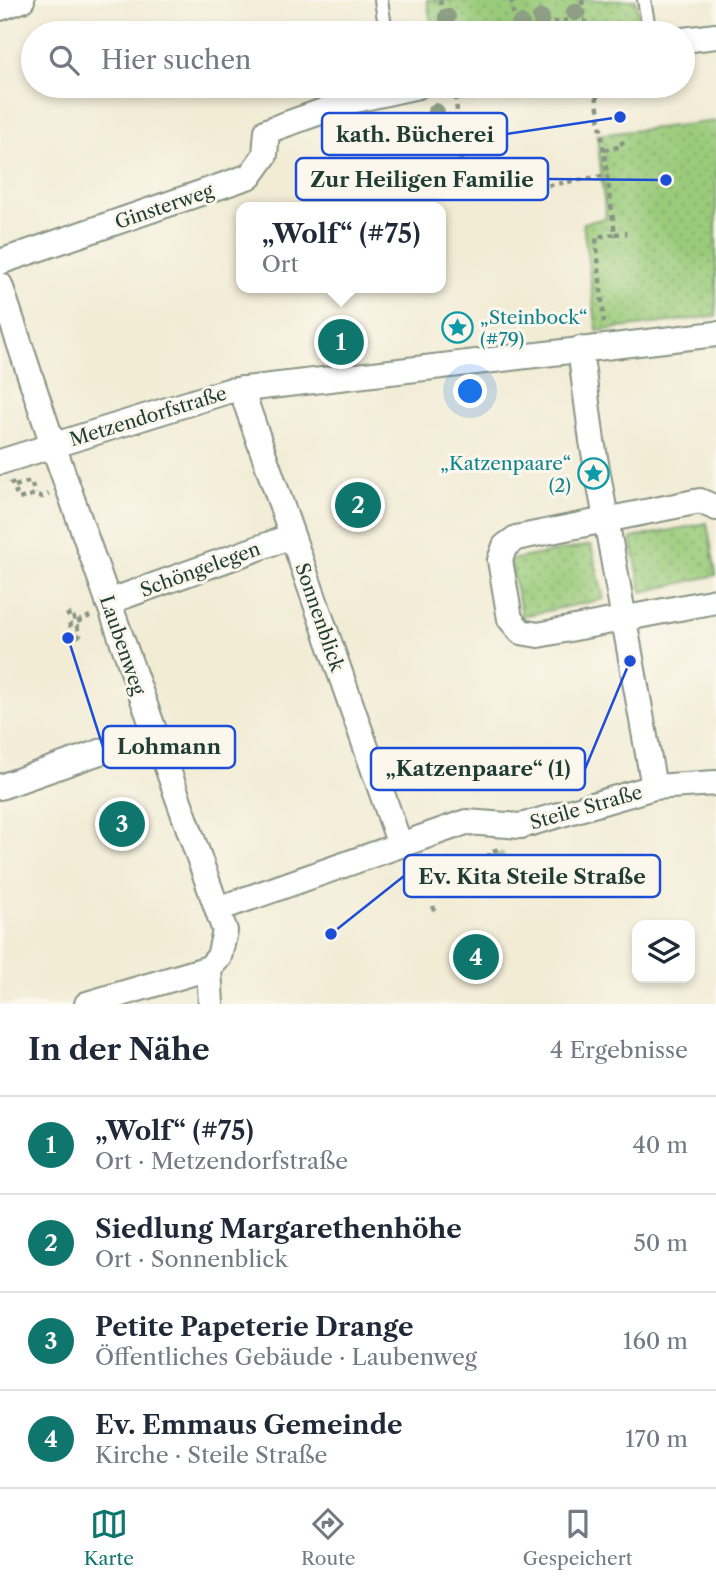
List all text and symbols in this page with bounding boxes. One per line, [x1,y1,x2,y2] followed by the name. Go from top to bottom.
[21,21,695,98] search box
[45,41,83,79] icon: search
[101,44,251,76] text: Hier suchen
[322,113,507,155] callout: kath. Bücherei
[336,122,494,147] text: kath. Bücherei
[296,158,548,200] callout: Zur Heiligen Familie
[310,167,534,192] text: Zur Heiligen Familie
[112,179,217,234] street label: Ginsterweg
[236,202,446,293] popup
[262,218,420,250] text: „Wolf“ (#75)
[262,250,299,278] text: Ort
[480,306,587,351] place label: „Steinbock“ (#79)
[440,311,474,345] place icon: „Steinbock“ (#79)
[318,316,364,368] pin: 1
[453,374,487,408] your location
[67,382,229,451] street label: Metzendorfstraße
[440,452,571,497] place label: „Katzenpaare“ (2)
[577,457,611,491] place icon: „Katzenpaare“ (2)
[335,479,381,531] pin: 2
[137,537,263,602] street label: Schöngelegen
[290,560,349,675] street label: Sonnenblick
[95,592,151,699] street label: Laubenweg
[103,726,235,768] callout: Lohmann
[117,734,222,759] text: Lohmann
[371,748,585,790] callout: „Katzenpaare“ (1)
[385,756,571,781] text: „Katzenpaare“ (1)
[527,780,645,834] street label: Steile Straße
[99,798,145,850] pin: 3
[404,855,660,897] callout: Ev. Kita Steile Straße
[418,864,646,889] text: Ev. Kita Steile Straße
[632,920,695,983] map controls
[632,920,695,983] button: layers
[453,931,499,983] pin: 4
[28,1031,210,1068] text: In der Nähe
[550,1036,688,1064] text: 4 Ergebnisse
[95,1115,254,1147] text: „Wolf“ (#75)
[46,1131,56,1159] text: 1
[633,1131,688,1159] text: 40 m
[95,1147,348,1175] text: Ort · Metzendorfstraße
[95,1213,462,1245] text: Siedlung Margarethenhöhe
[44,1229,58,1257] text: 2
[633,1229,688,1257] text: 50 m
[95,1245,288,1273] text: Ort · Sonnenblick
[95,1311,414,1343] text: Petite Papeterie Drange
[45,1327,58,1355] text: 3
[623,1327,688,1355] text: 160 m
[95,1343,477,1371] text: Öffentliches Gebäude · Laubenweg
[95,1409,403,1441] text: Ev. Emmaus Gemeinde
[44,1425,58,1453] text: 4
[625,1425,688,1453] text: 170 m
[95,1441,327,1469] text: Kirche · Steile Straße
[84,1505,134,1570] tab: Karte
[301,1505,356,1570] tab: Route
[523,1505,632,1570] tab: Gespeichert

